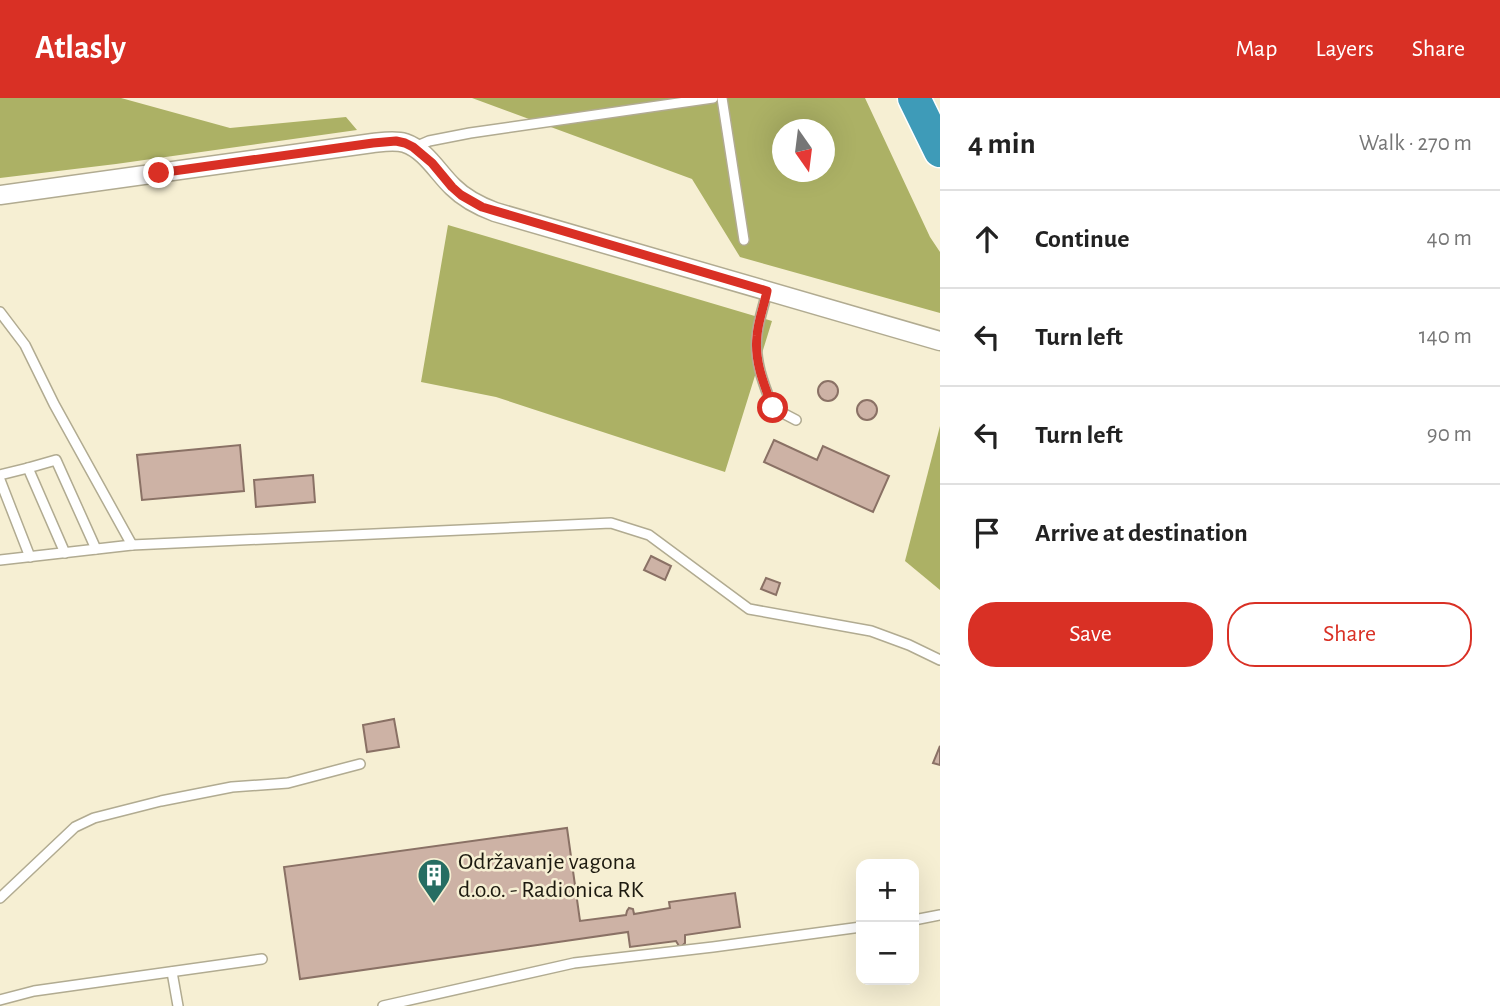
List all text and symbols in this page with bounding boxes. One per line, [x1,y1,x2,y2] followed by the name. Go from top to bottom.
[35,32,126,65] text: Atlasly
[1235,37,1277,61] text: Map
[1315,37,1374,61] text: Layers
[1412,37,1465,61] text: Share
[772,119,835,182] north arrow
[968,129,1036,159] text: 4 min
[1359,132,1472,155] text: Walk · 270 m
[143,157,174,188] route end
[968,220,1006,258] icon: ahead
[1035,226,1130,252] text: Continue
[1427,227,1472,250] text: 40 m
[968,318,1006,356] icon: left
[1035,324,1123,350] text: Turn left
[1419,325,1472,348] text: 140 m
[757,392,788,423] route start
[968,416,1006,454] icon: left
[1035,422,1123,448] text: Turn left
[1427,423,1472,446] text: 90 m
[968,514,1006,552] icon: arrive
[1035,520,1248,546] text: Arrive at destination
[968,602,1213,667] button: Save
[1227,602,1472,667] button: Share
[458,850,645,902] place label: Održavanje vagona d.o.o. - Radionica RK
[415,856,453,905] building icon: Održavanje vagona d.o.o. - Radionica RK
[856,859,919,985] map controls
[856,859,919,922] button: +
[856,922,919,985] button: −

